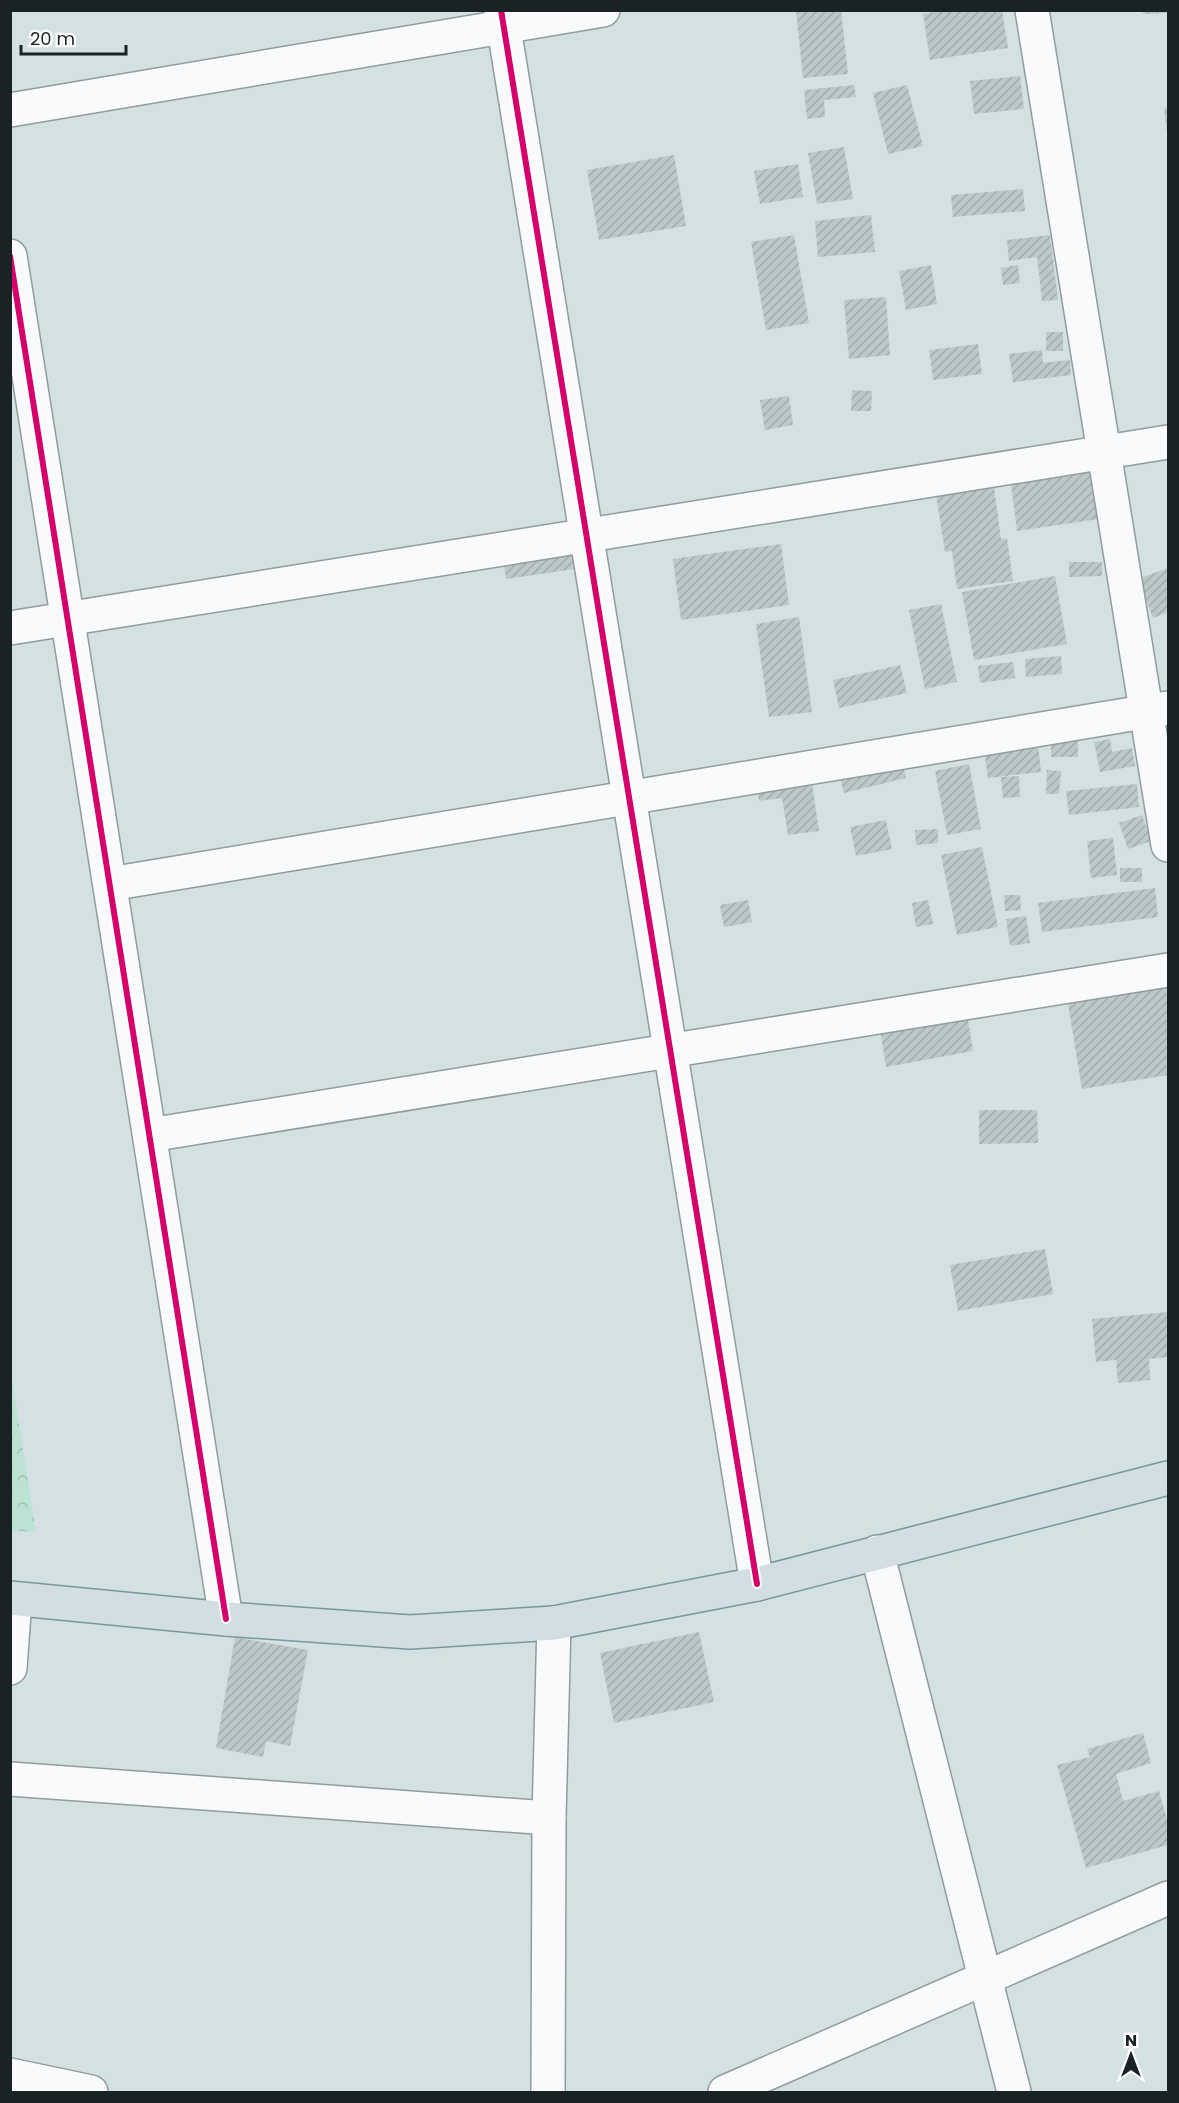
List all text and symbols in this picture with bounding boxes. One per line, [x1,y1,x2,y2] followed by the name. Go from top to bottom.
[21,18,126,56] scale bar
[30,26,75,51] text: 20 m
[1101,2025,1161,2085] north arrow
[1125,2029,1137,2052] text: N

